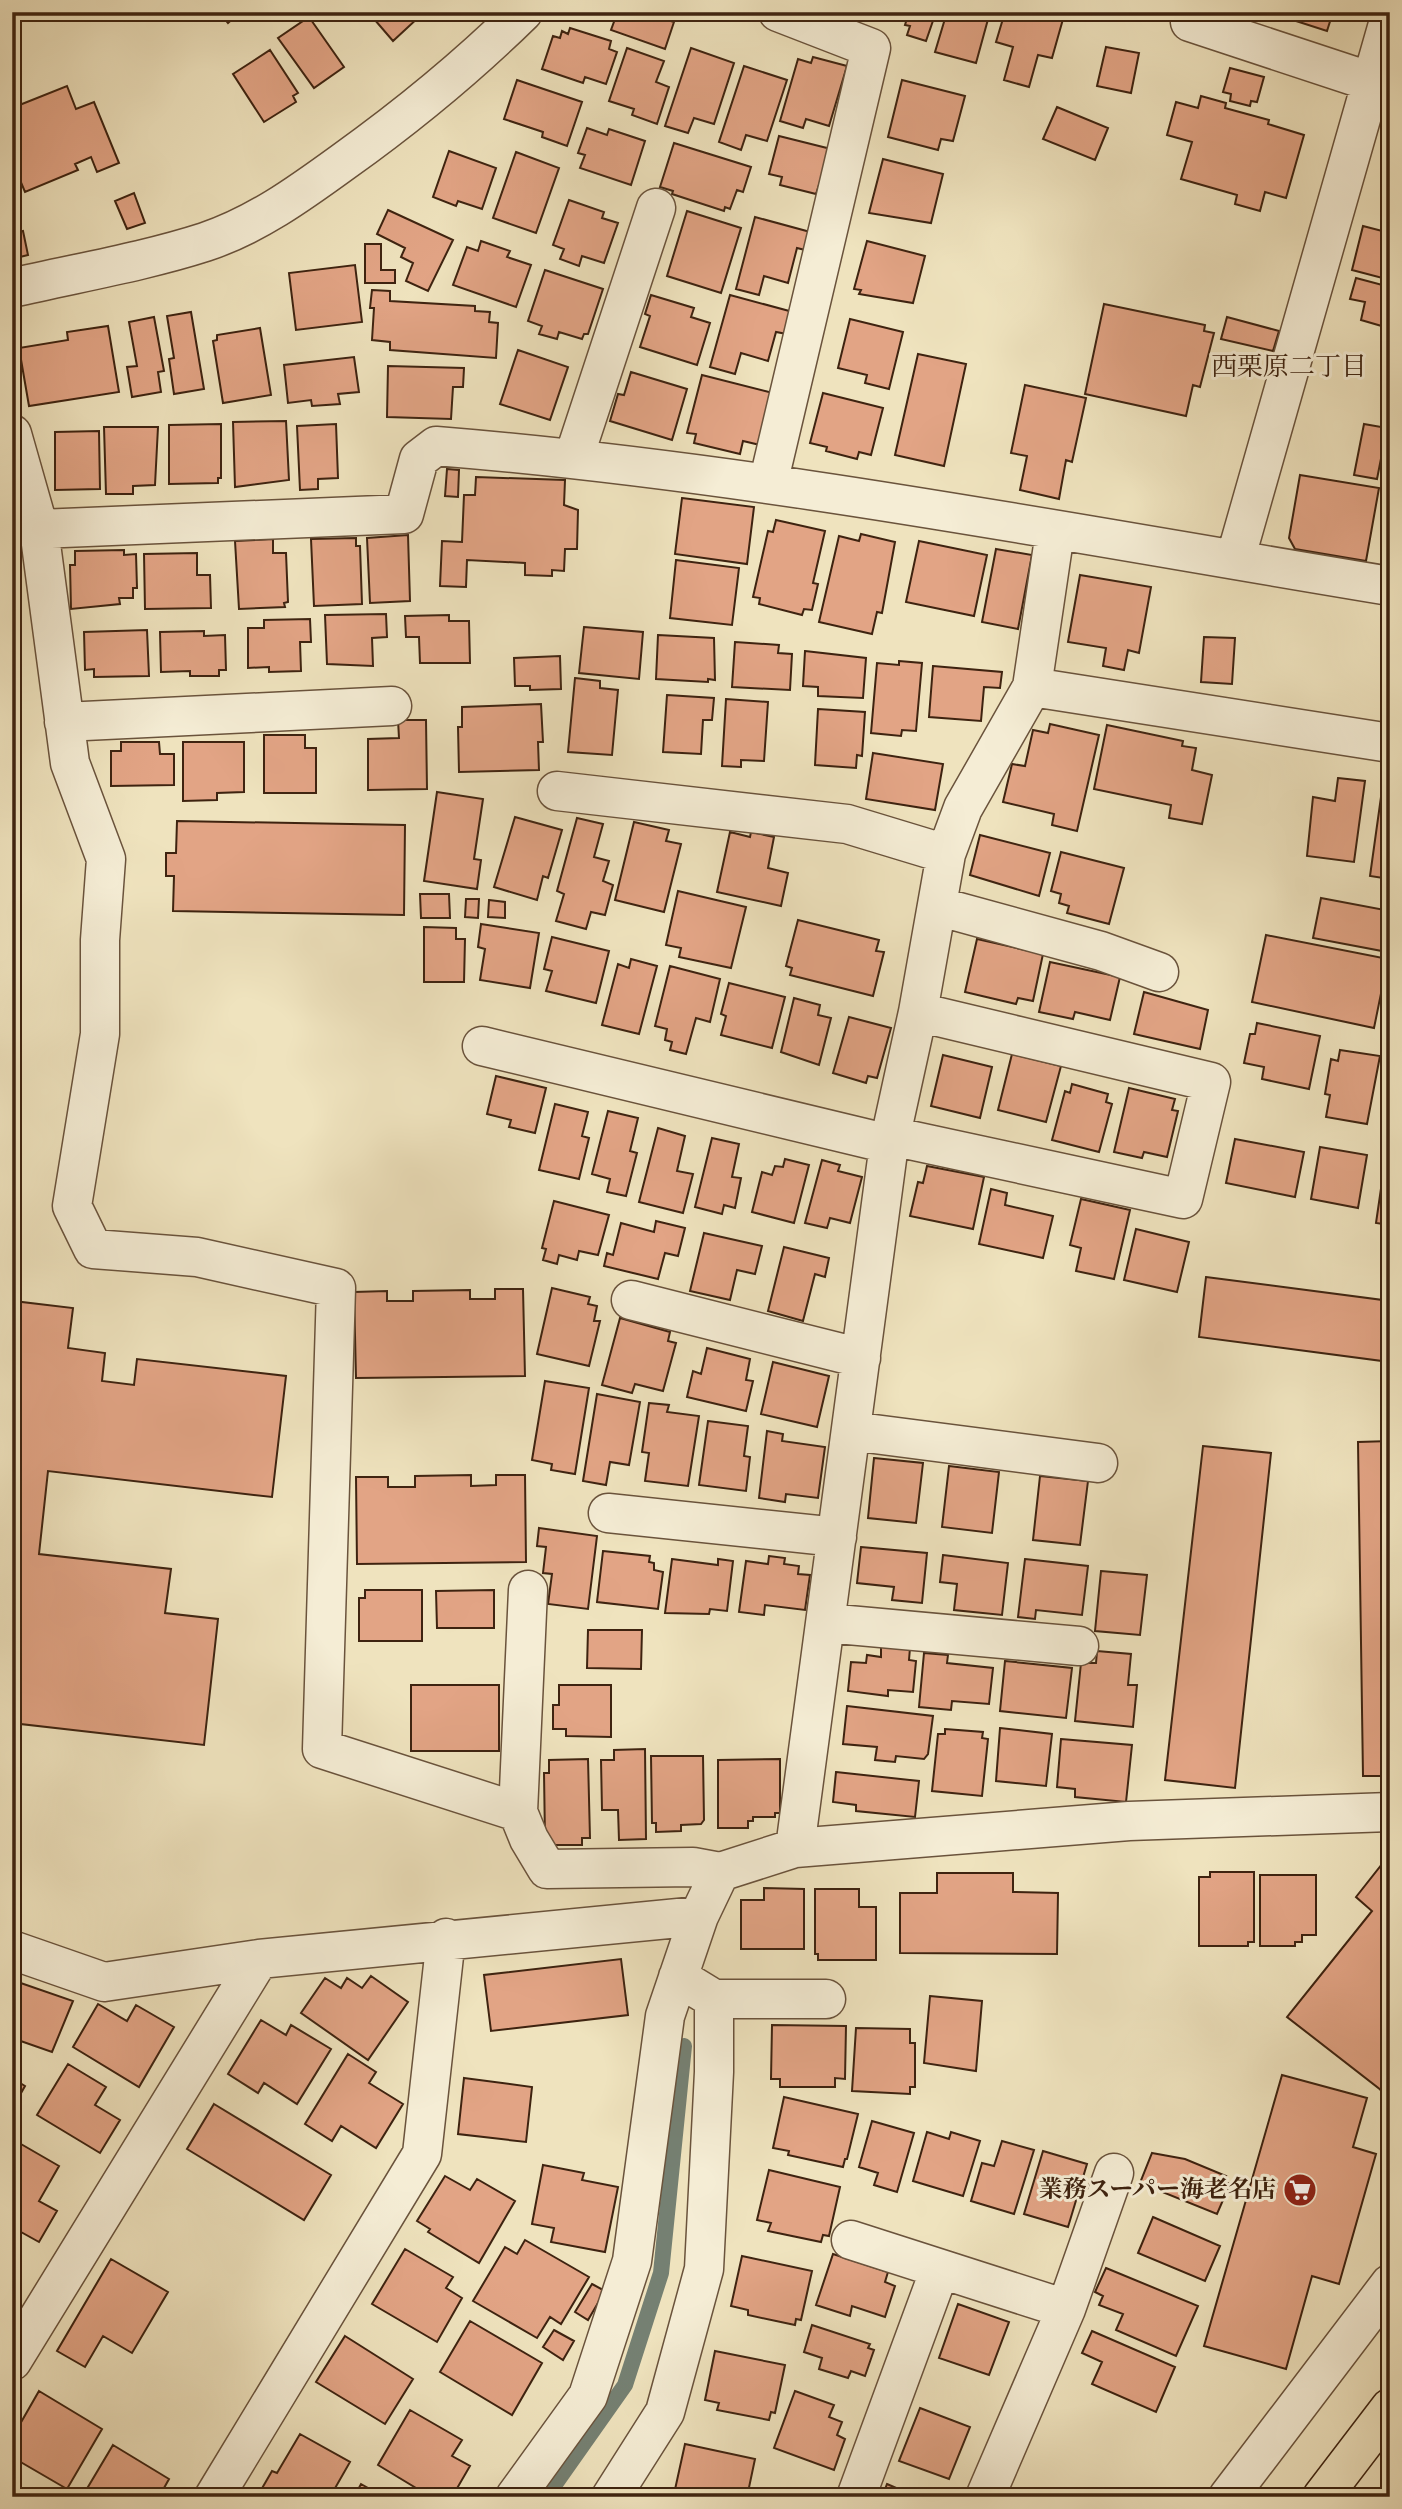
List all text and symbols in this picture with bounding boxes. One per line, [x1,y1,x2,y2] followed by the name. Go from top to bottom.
[1211,351,1367,383] district label: 西栗原二丁目
[1281,2171,1319,2209] supermarket icon: 業務スーパー海老名店
[1038,2175,1276,2205] place label: 業務スーパー海老名店

